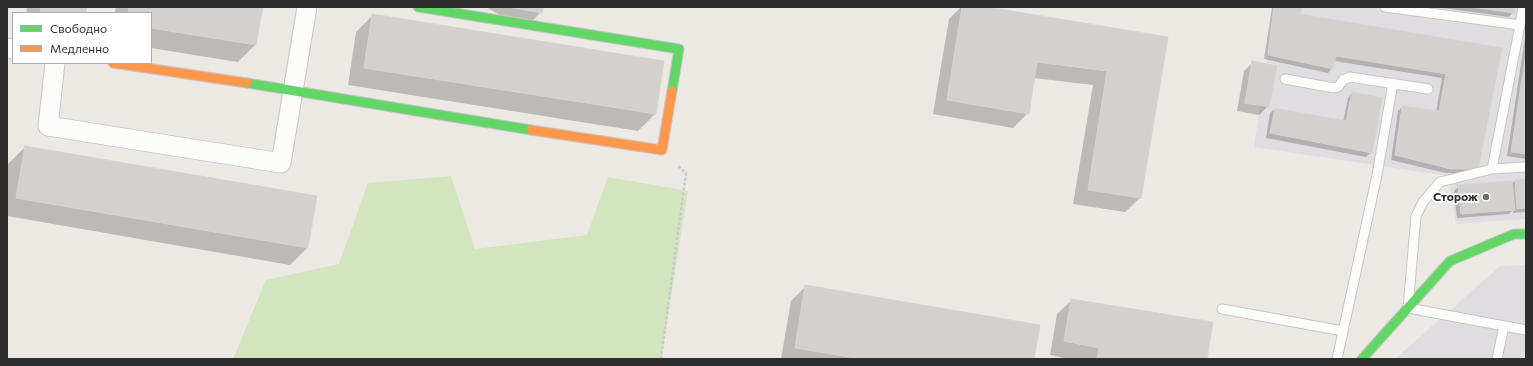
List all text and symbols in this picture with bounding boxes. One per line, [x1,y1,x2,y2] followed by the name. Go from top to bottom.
[12,12,152,64] legend
[50,21,107,35] text: Свободно
[50,41,109,55] text: Медленно
[1433,190,1478,204] place label: Сторож
[1481,192,1491,202] marker: Сторож

